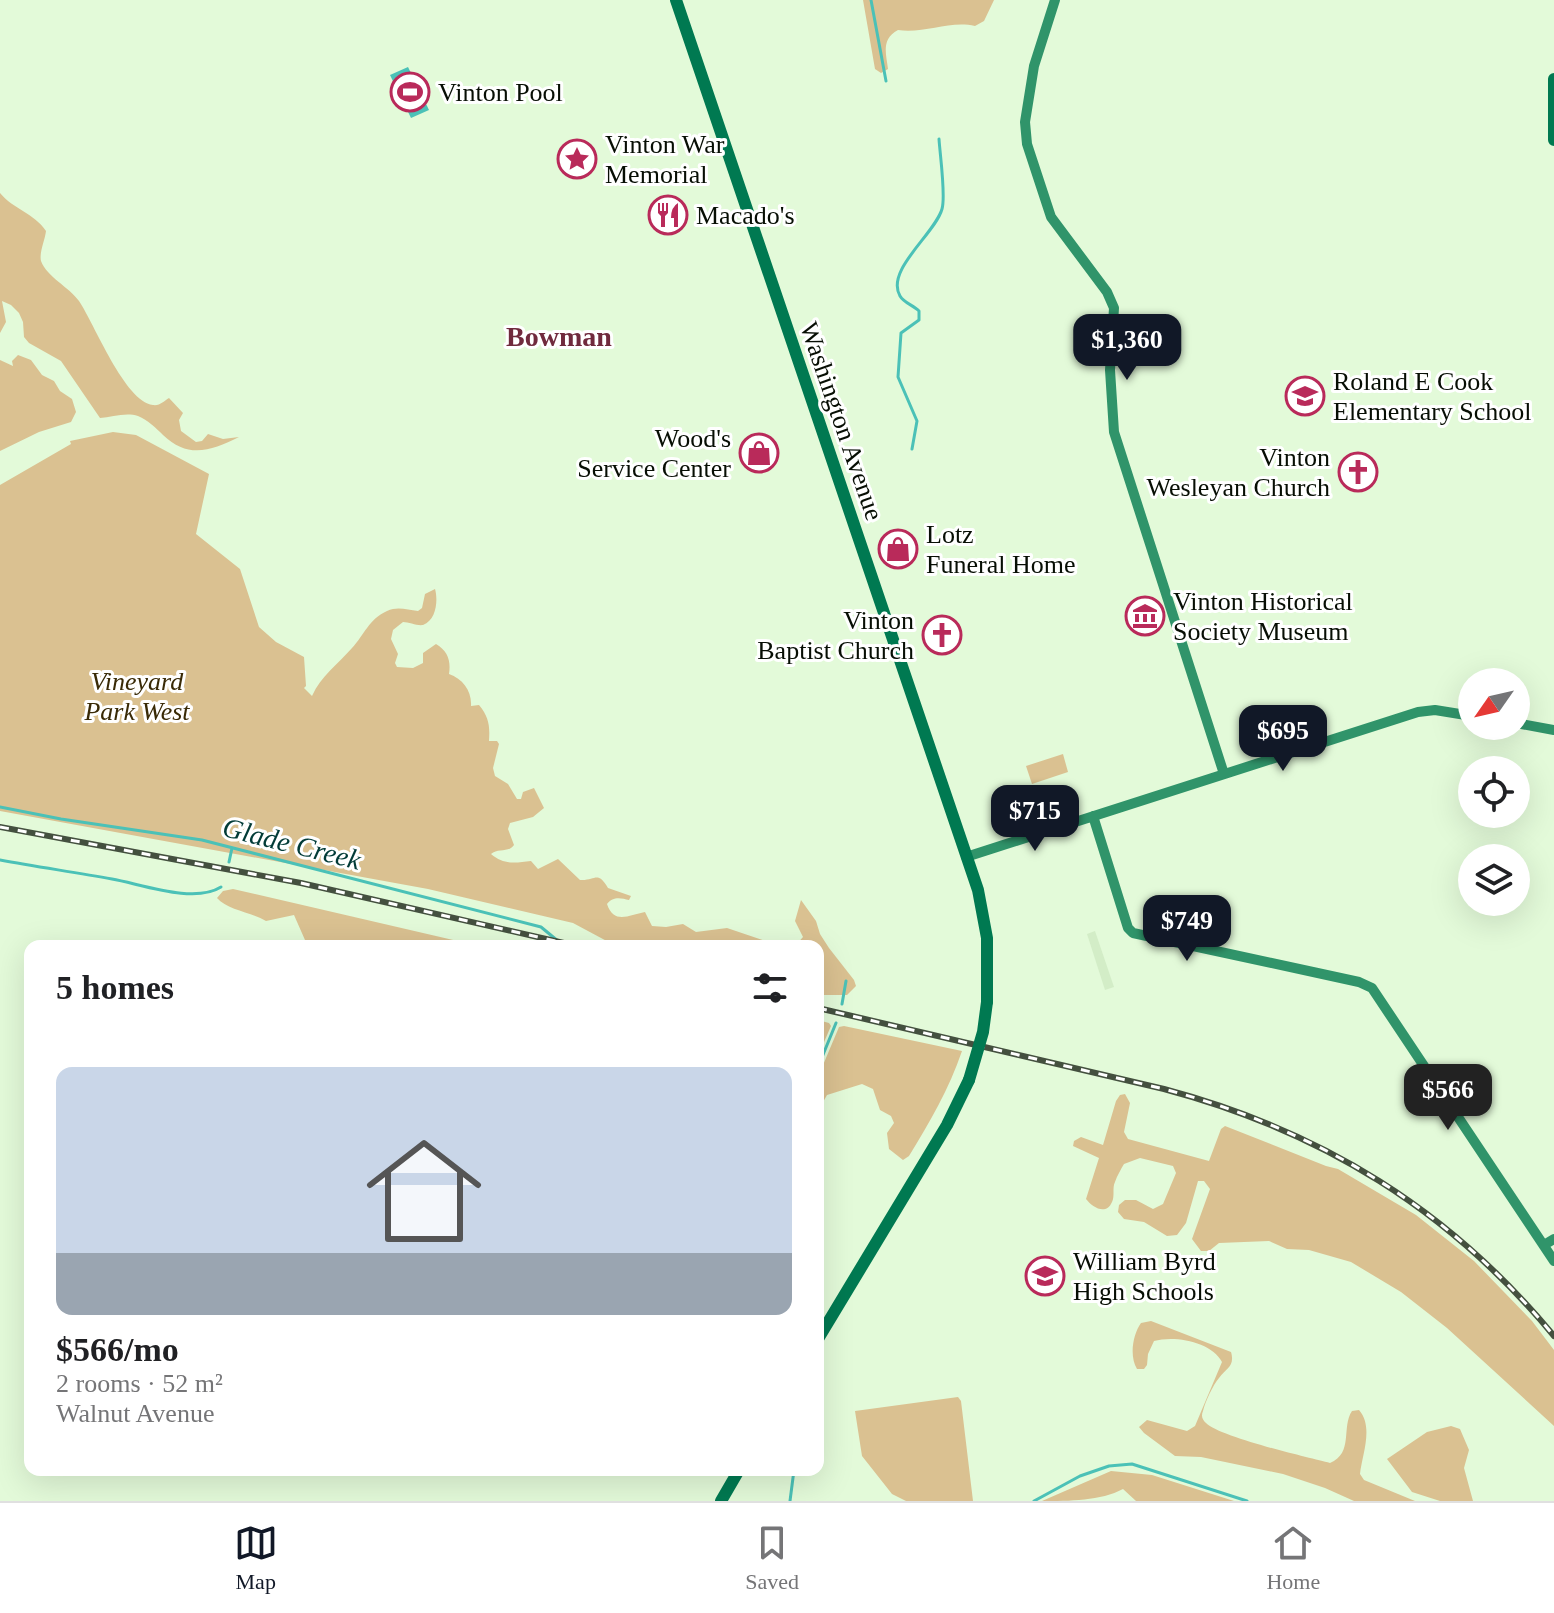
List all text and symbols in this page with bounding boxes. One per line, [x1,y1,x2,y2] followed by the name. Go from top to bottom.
[389,71,431,113] sports icon: Vinton Pool
[438,78,563,107] place label: Vinton Pool
[605,130,725,189] place label: Vinton War Memorial
[556,138,598,180] place icon: Vinton War Memorial
[647,194,689,236] restaurant icon: Macado's
[696,201,795,230] place label: Macado's
[1062,314,1192,382] pin: $1,360
[794,318,889,524] street label: Washington Avenue
[506,321,612,352] district label: Bowman
[1091,325,1163,354] text: $1,360
[1333,367,1532,426] place label: Roland E Cook Elementary School
[1284,375,1326,417] school or university icon: Roland E Cook Elementary School
[577,424,731,483] place label: Wood's Service Center
[738,432,780,474] shop icon: Wood's Service Center
[1147,443,1330,502] place label: Vinton Wesleyan Church
[1337,451,1379,493] church icon: Vinton Wesleyan Church
[926,520,1075,579] place label: Lotz Funeral Home
[877,528,919,570] shop icon: Lotz Funeral Home
[1173,587,1353,646] place label: Vinton Historical Society Museum
[1124,595,1166,637] museum icon: Vinton Historical Society Museum
[757,606,914,665] place label: Vinton Baptist Church
[921,614,963,656] church icon: Vinton Baptist Church
[83,667,190,726] park label: Vineyard Park West
[1458,668,1530,740] north arrow
[1458,668,1530,916] map controls
[1236,705,1330,773] pin: $695
[1257,716,1309,745] text: $695
[1458,756,1530,828] button: locate
[988,785,1082,853] pin: $715
[1009,796,1061,825] text: $715
[220,811,365,876] water label: Glade Creek
[1458,844,1530,916] button: layers
[1140,895,1234,963] pin: $749
[1161,906,1213,935] text: $749
[748,966,792,1010] icon: filters
[56,969,174,1006] text: 5 homes
[1401,1064,1495,1132] pin: $566
[1422,1075,1474,1104] text: $566
[352,1119,496,1263] icon: home
[1073,1247,1216,1306] place label: William Byrd High Schools
[1024,1255,1066,1297] school or university icon: William Byrd High Schools
[56,1331,179,1368] text: $566/mo
[56,1369,223,1398] text: 2 rooms · 52 m²
[56,1399,214,1428] text: Walnut Avenue
[234,1521,278,1595] tab: Map
[745,1521,799,1595] tab: Saved
[1266,1521,1320,1595] tab: Home

